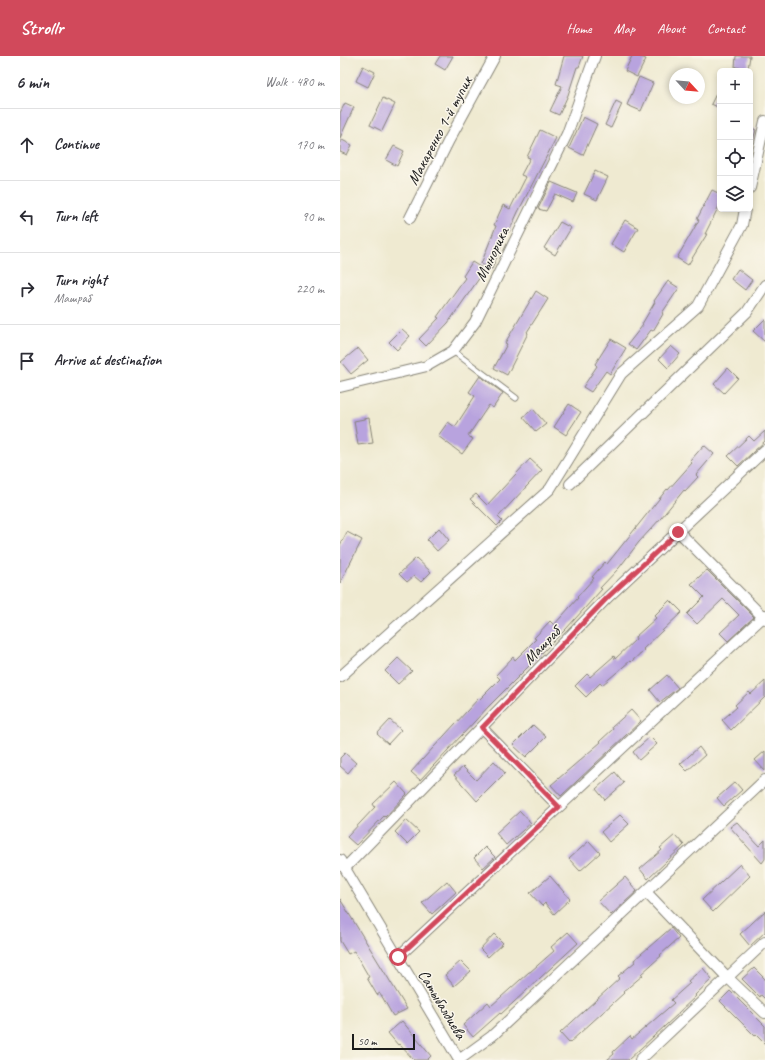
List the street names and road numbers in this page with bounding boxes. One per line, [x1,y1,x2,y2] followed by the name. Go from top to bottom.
[403,72,477,188] street label: Макаренко 1-й тупик
[470,223,514,285] street label: Мынорика
[519,620,567,669] street label: Машраб
[414,966,471,1044] street label: Сатыбалдиева

